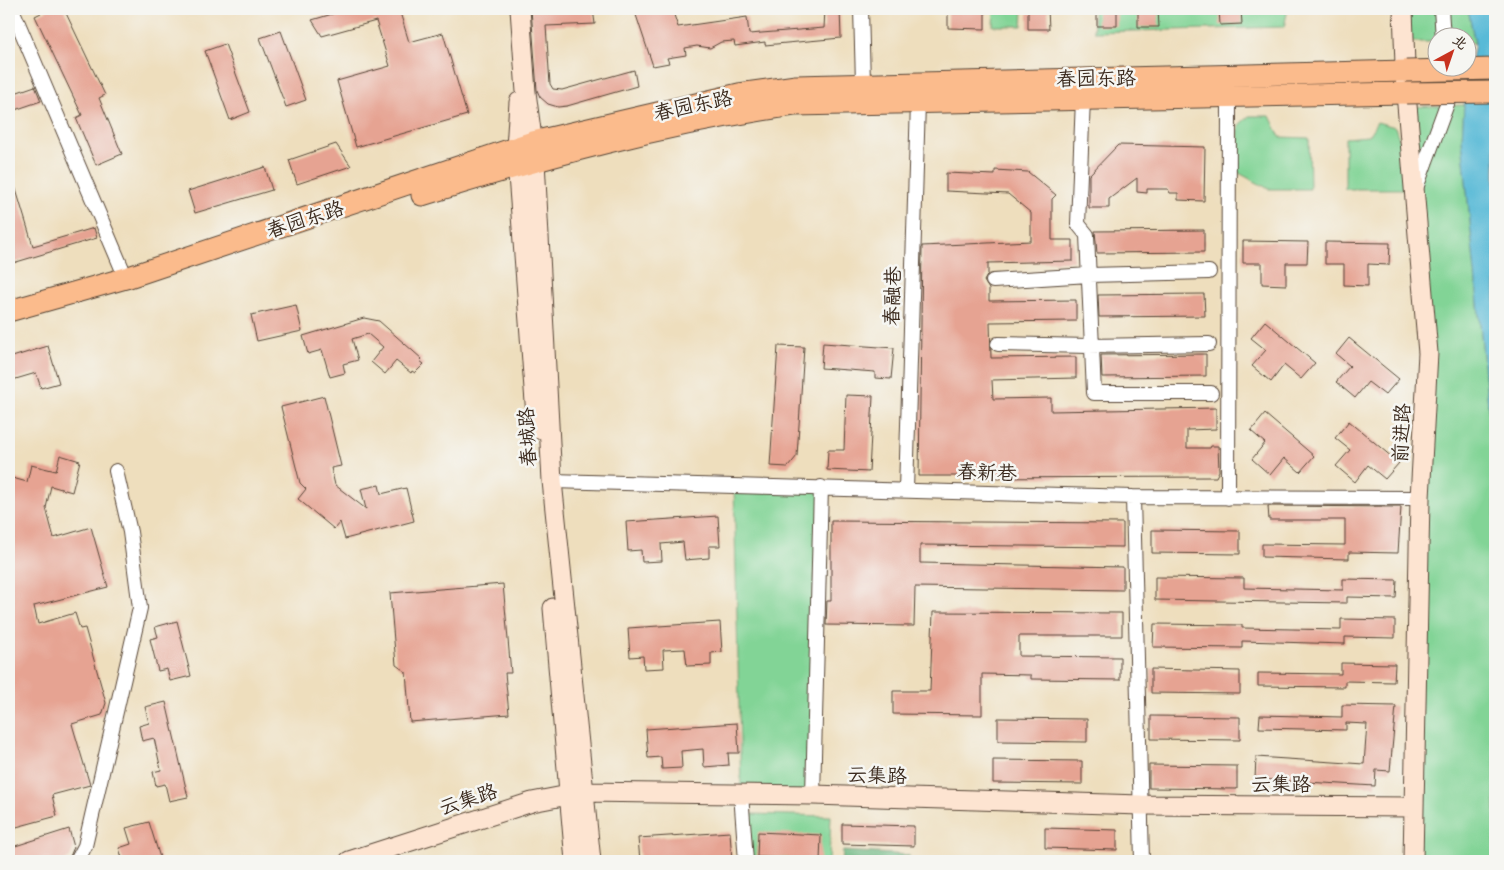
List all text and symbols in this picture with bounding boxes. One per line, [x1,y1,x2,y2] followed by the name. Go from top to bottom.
[1426,28,1476,78] north arrow
[1449,31,1471,53] text: 北
[1056,65,1137,92] street label: 春园东路
[651,85,736,126] street label: 春园东路
[263,195,348,244] street label: 春园东路
[879,265,906,326] street label: 春融巷
[1387,401,1416,464] street label: 前进路
[513,405,542,468] street label: 春城路
[957,459,1018,486] street label: 春新巷
[847,762,908,789] street label: 云集路
[1251,772,1312,797] street label: 云集路
[436,778,501,821] street label: 云集路

